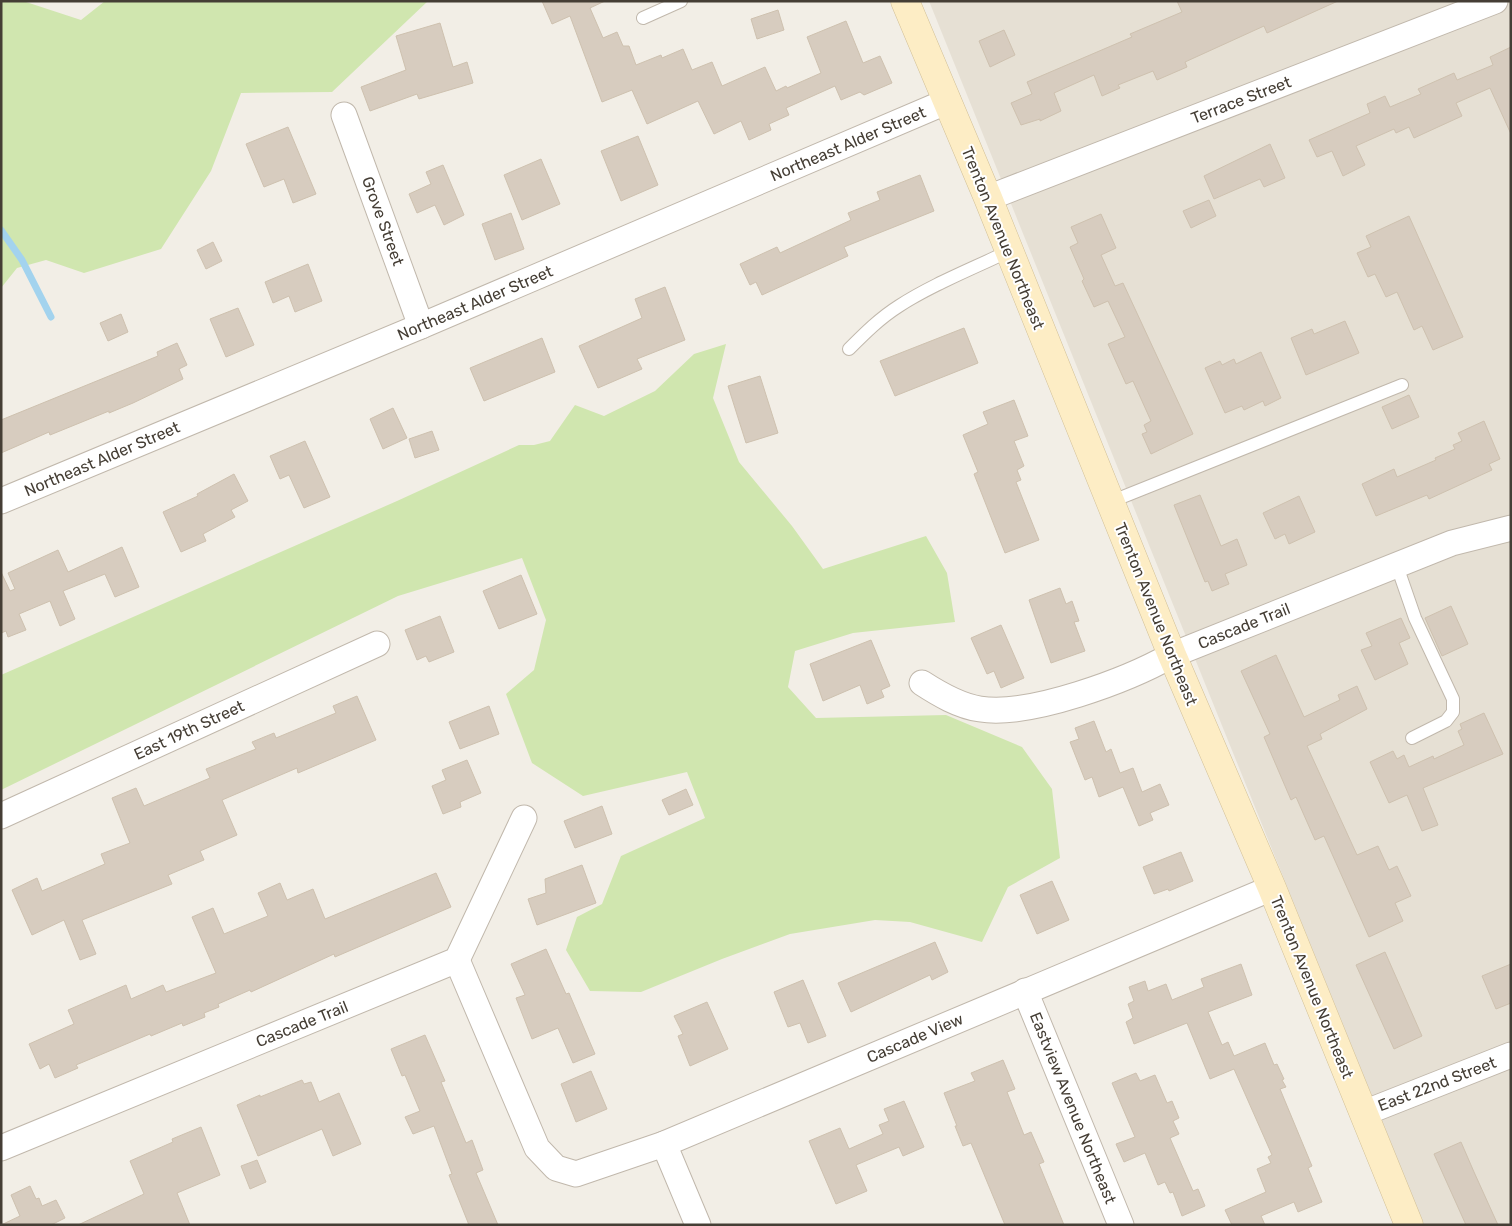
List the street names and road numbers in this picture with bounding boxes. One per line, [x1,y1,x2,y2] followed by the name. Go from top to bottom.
[1188,72,1294,128] street label: Terrace Street
[767,103,929,185] street label: Northeast Alder Street
[958,144,1048,332] street label: Trenton Avenue Northeast
[358,174,408,268] street label: Grove Street
[394,262,556,344] street label: Northeast Alder Street
[21,418,183,500] street label: Northeast Alder Street
[1111,520,1201,708] street label: Trenton Avenue Northeast
[1195,599,1293,653] street label: Cascade Trail
[131,696,247,764] street label: East 19th Street
[1267,893,1357,1081] street label: Trenton Avenue Northeast
[253,997,351,1051] street label: Cascade Trail
[864,1009,966,1067] street label: Cascade View
[1026,1009,1120,1207] street label: Eastview Avenue Northeast
[1375,1053,1499,1115] street label: East 22nd Street

